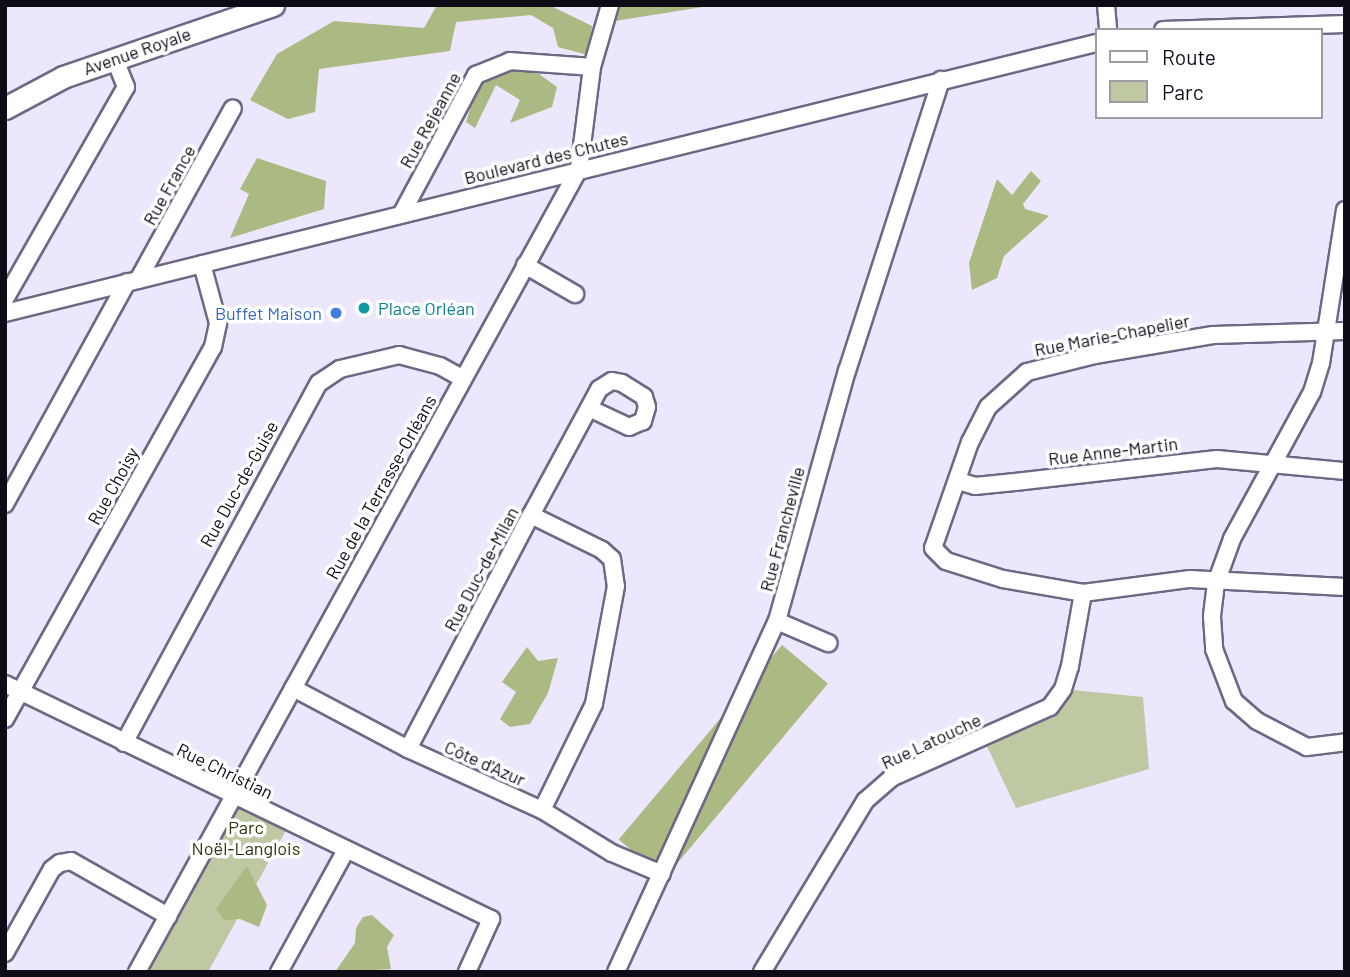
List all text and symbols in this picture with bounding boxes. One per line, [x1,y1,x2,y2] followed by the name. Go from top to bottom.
[80,23,194,79] street label: Avenue Royale
[1094,28,1322,119] legend
[1162,44,1216,69] text: Route
[395,68,465,172] street label: Rue Rejeanne
[1162,79,1204,104] text: Parc
[462,127,630,189] street label: Boulevard des Chutes
[138,141,200,229] street label: Rue France
[378,297,475,319] place label: Place Orléan
[356,300,372,316] marker: Place Orléan
[215,302,322,324] place label: Buffet Maison
[328,305,344,321] marker: Buffet Maison
[1032,309,1192,361] street label: Rue Marie-Chapelier
[321,391,441,583] street label: Rue de la Terrasse-Orléans
[195,417,283,551] street label: Rue Duc-de-Guise
[1047,432,1179,470] street label: Rue Anne-Martin
[83,444,143,528] street label: Rue Choisy
[755,464,809,594] street label: Rue Francheville
[439,503,523,635] street label: Rue Duc-de-Milan
[878,709,984,773] street label: Rue Latouche
[441,736,529,790] street label: Côte d'Azur
[173,738,277,804] street label: Rue Christian
[192,817,300,860] park label: Parc Noël-Langlois

